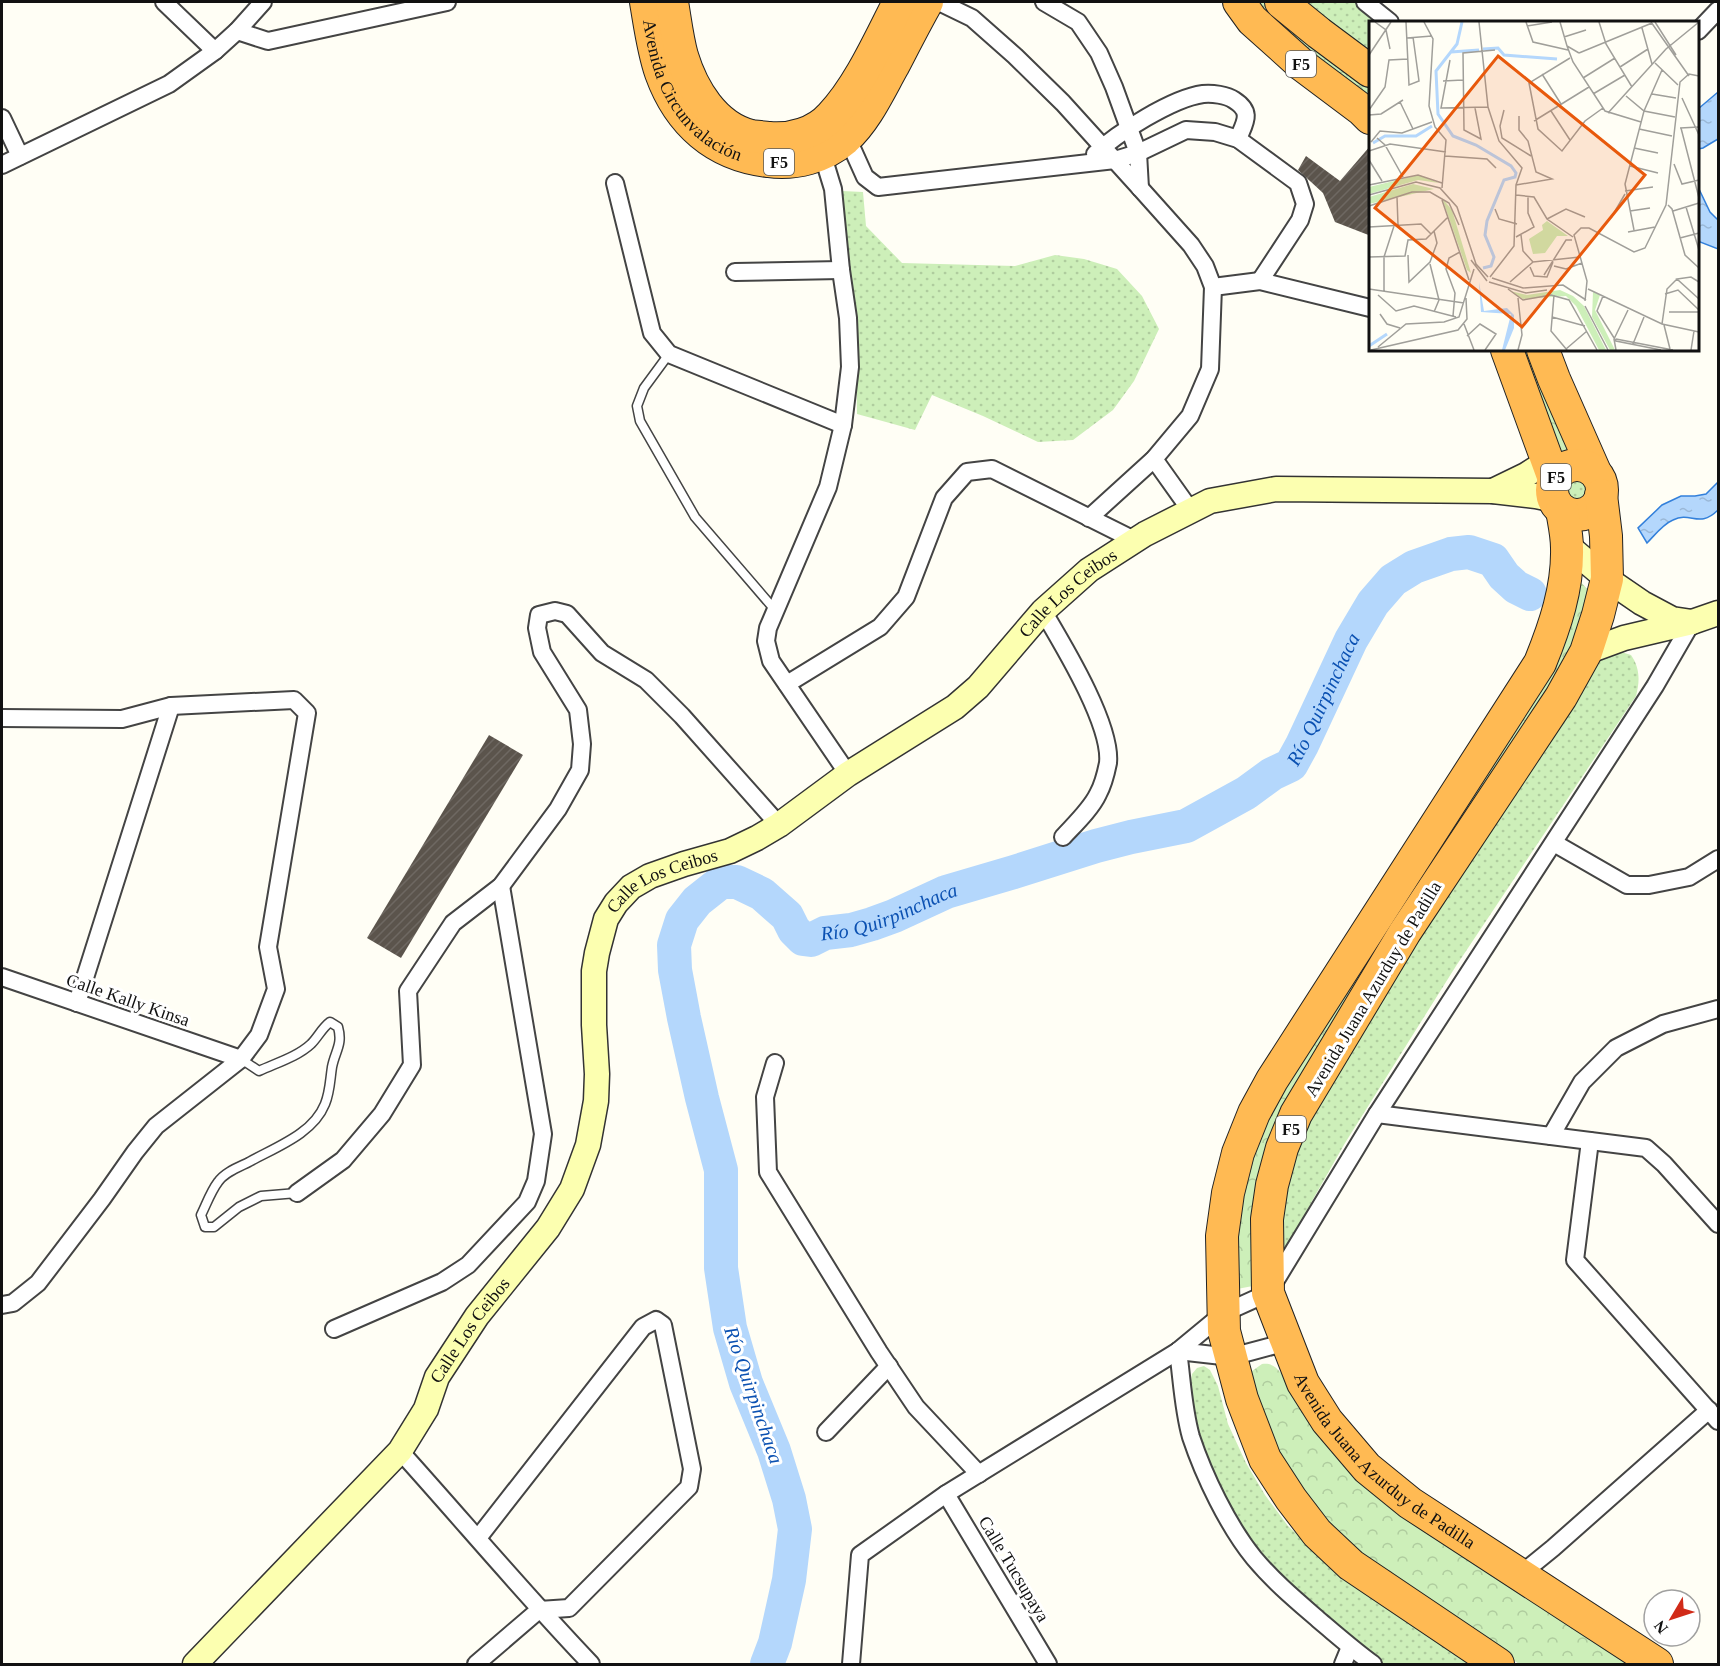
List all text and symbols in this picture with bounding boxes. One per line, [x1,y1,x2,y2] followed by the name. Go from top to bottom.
[639,18,745,165] street label: Avenida Circunvalación
[1369,21,1699,351] inset map
[1286,51,1316,77] road number: F5
[764,149,794,175] road number: F5
[1541,464,1571,490] road number: F5
[1015,545,1121,641] street label: Calle Los Ceibos
[1281,629,1364,770] water label: Río Quirpinchaca
[602,845,720,916] street label: Calle Los Ceibos
[819,878,960,945] water label: Río Quirpinchaca
[1301,878,1445,1100] street label: Avenida Juana Azurduy de Padilla
[64,970,192,1030] street label: Calle Kally Kinsa
[1276,1116,1306,1142] road number: F5
[426,1274,514,1387] street label: Calle Los Ceibos
[719,1322,788,1467] water label: Río Quirpinchaca
[1290,1370,1479,1553] street label: Avenida Juana Azurduy de Padilla
[975,1513,1053,1625] street label: Calle Tucsupaya
[1642,1588,1702,1648] north arrow
[1650,1617,1671,1637] text: N

